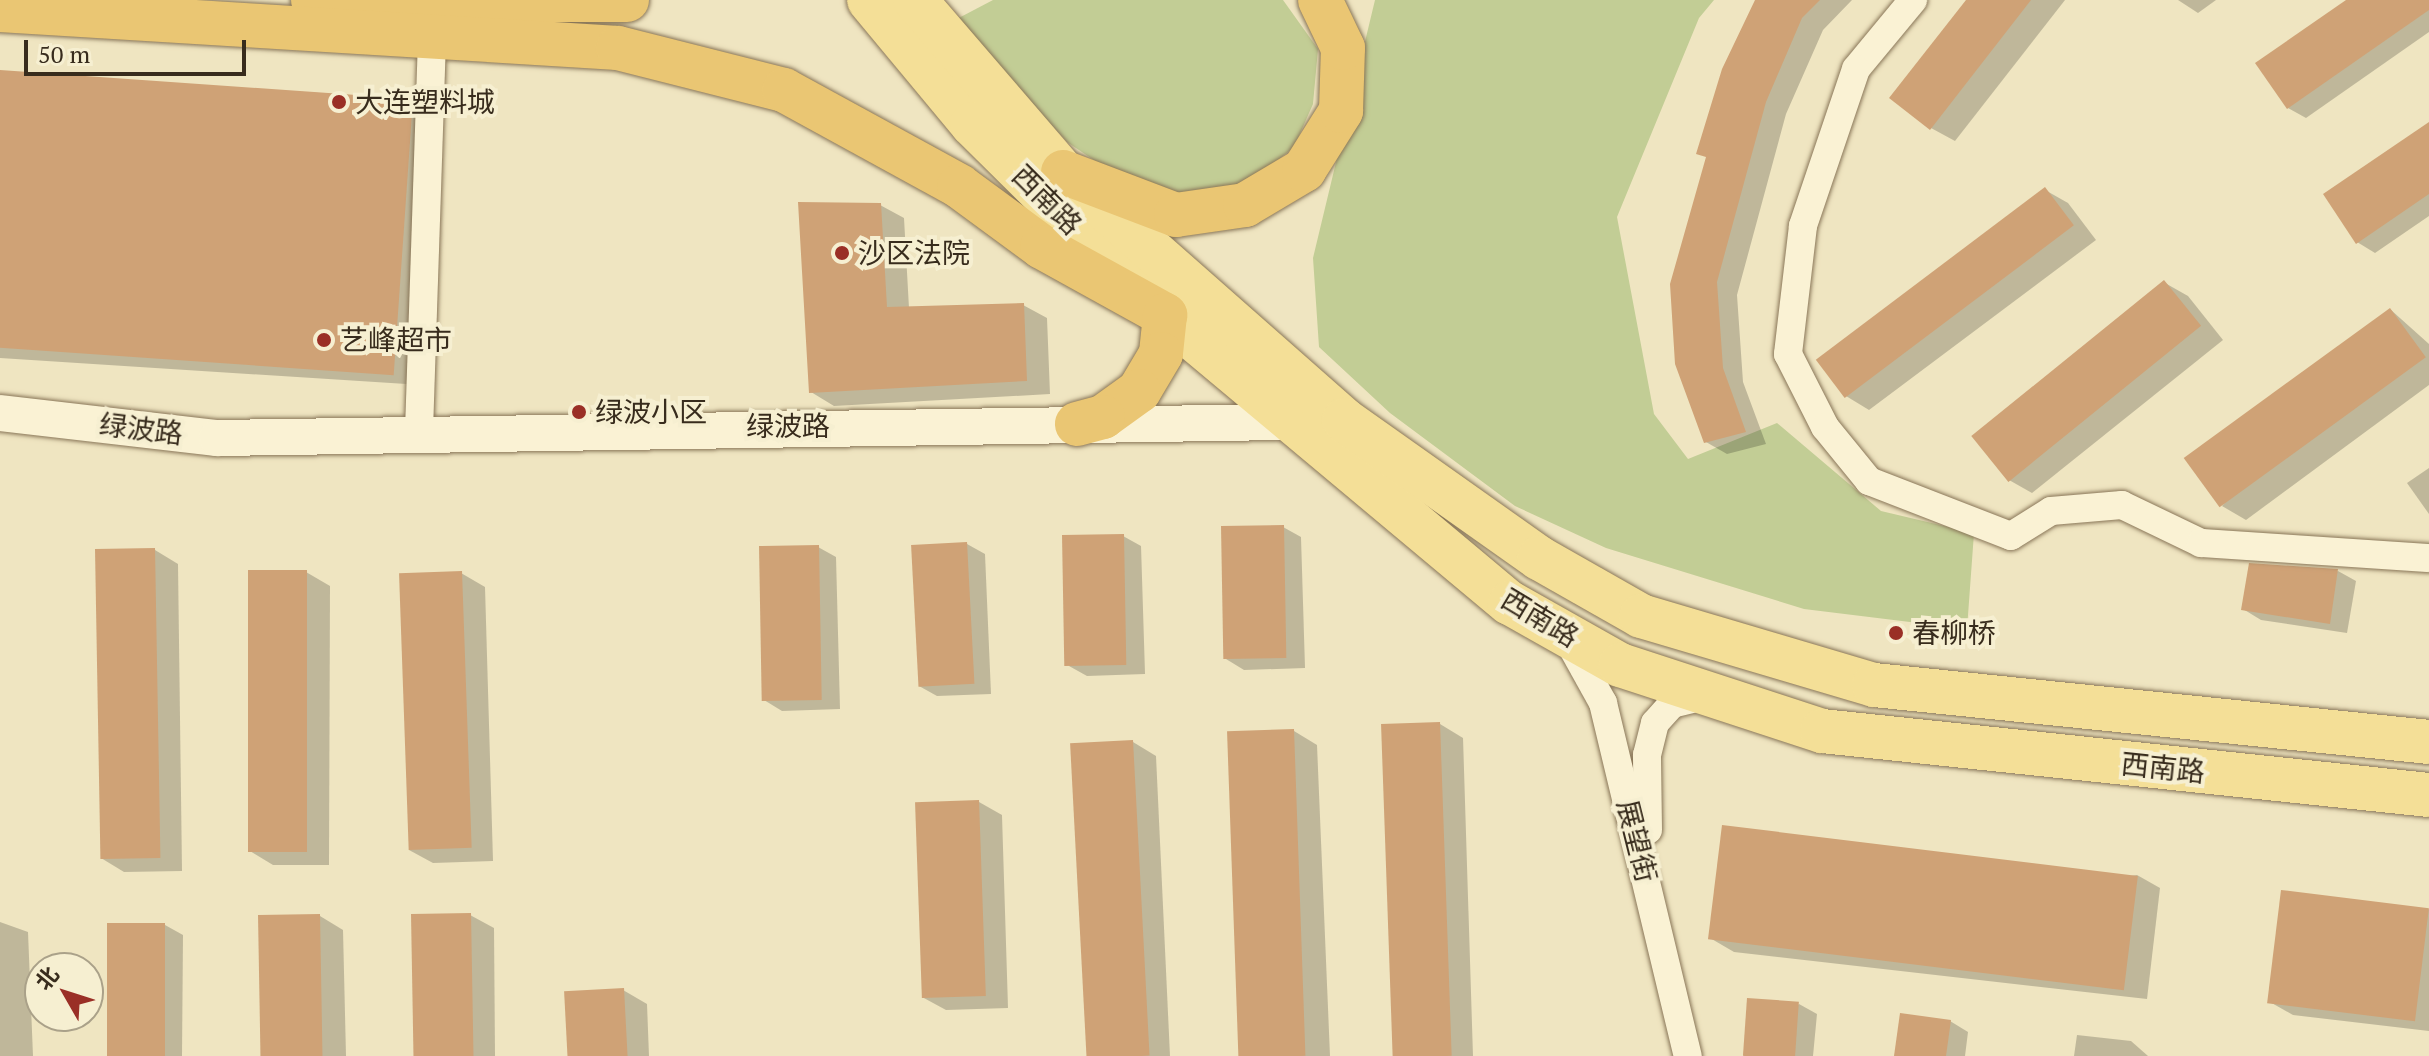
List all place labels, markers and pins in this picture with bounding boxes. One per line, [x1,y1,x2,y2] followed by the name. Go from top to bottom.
[355,85,495,119] place label: 大连塑料城
[330,93,348,111] marker: 大连塑料城
[858,236,970,270] place label: 沙区法院
[833,244,851,262] marker: 沙区法院
[340,323,452,357] place label: 艺峰超市
[315,331,333,349] marker: 艺峰超市
[595,395,707,429] place label: 绿波小区
[570,403,588,421] marker: 绿波小区
[1912,616,1996,650] place label: 春柳桥
[1887,624,1905,642] marker: 春柳桥

